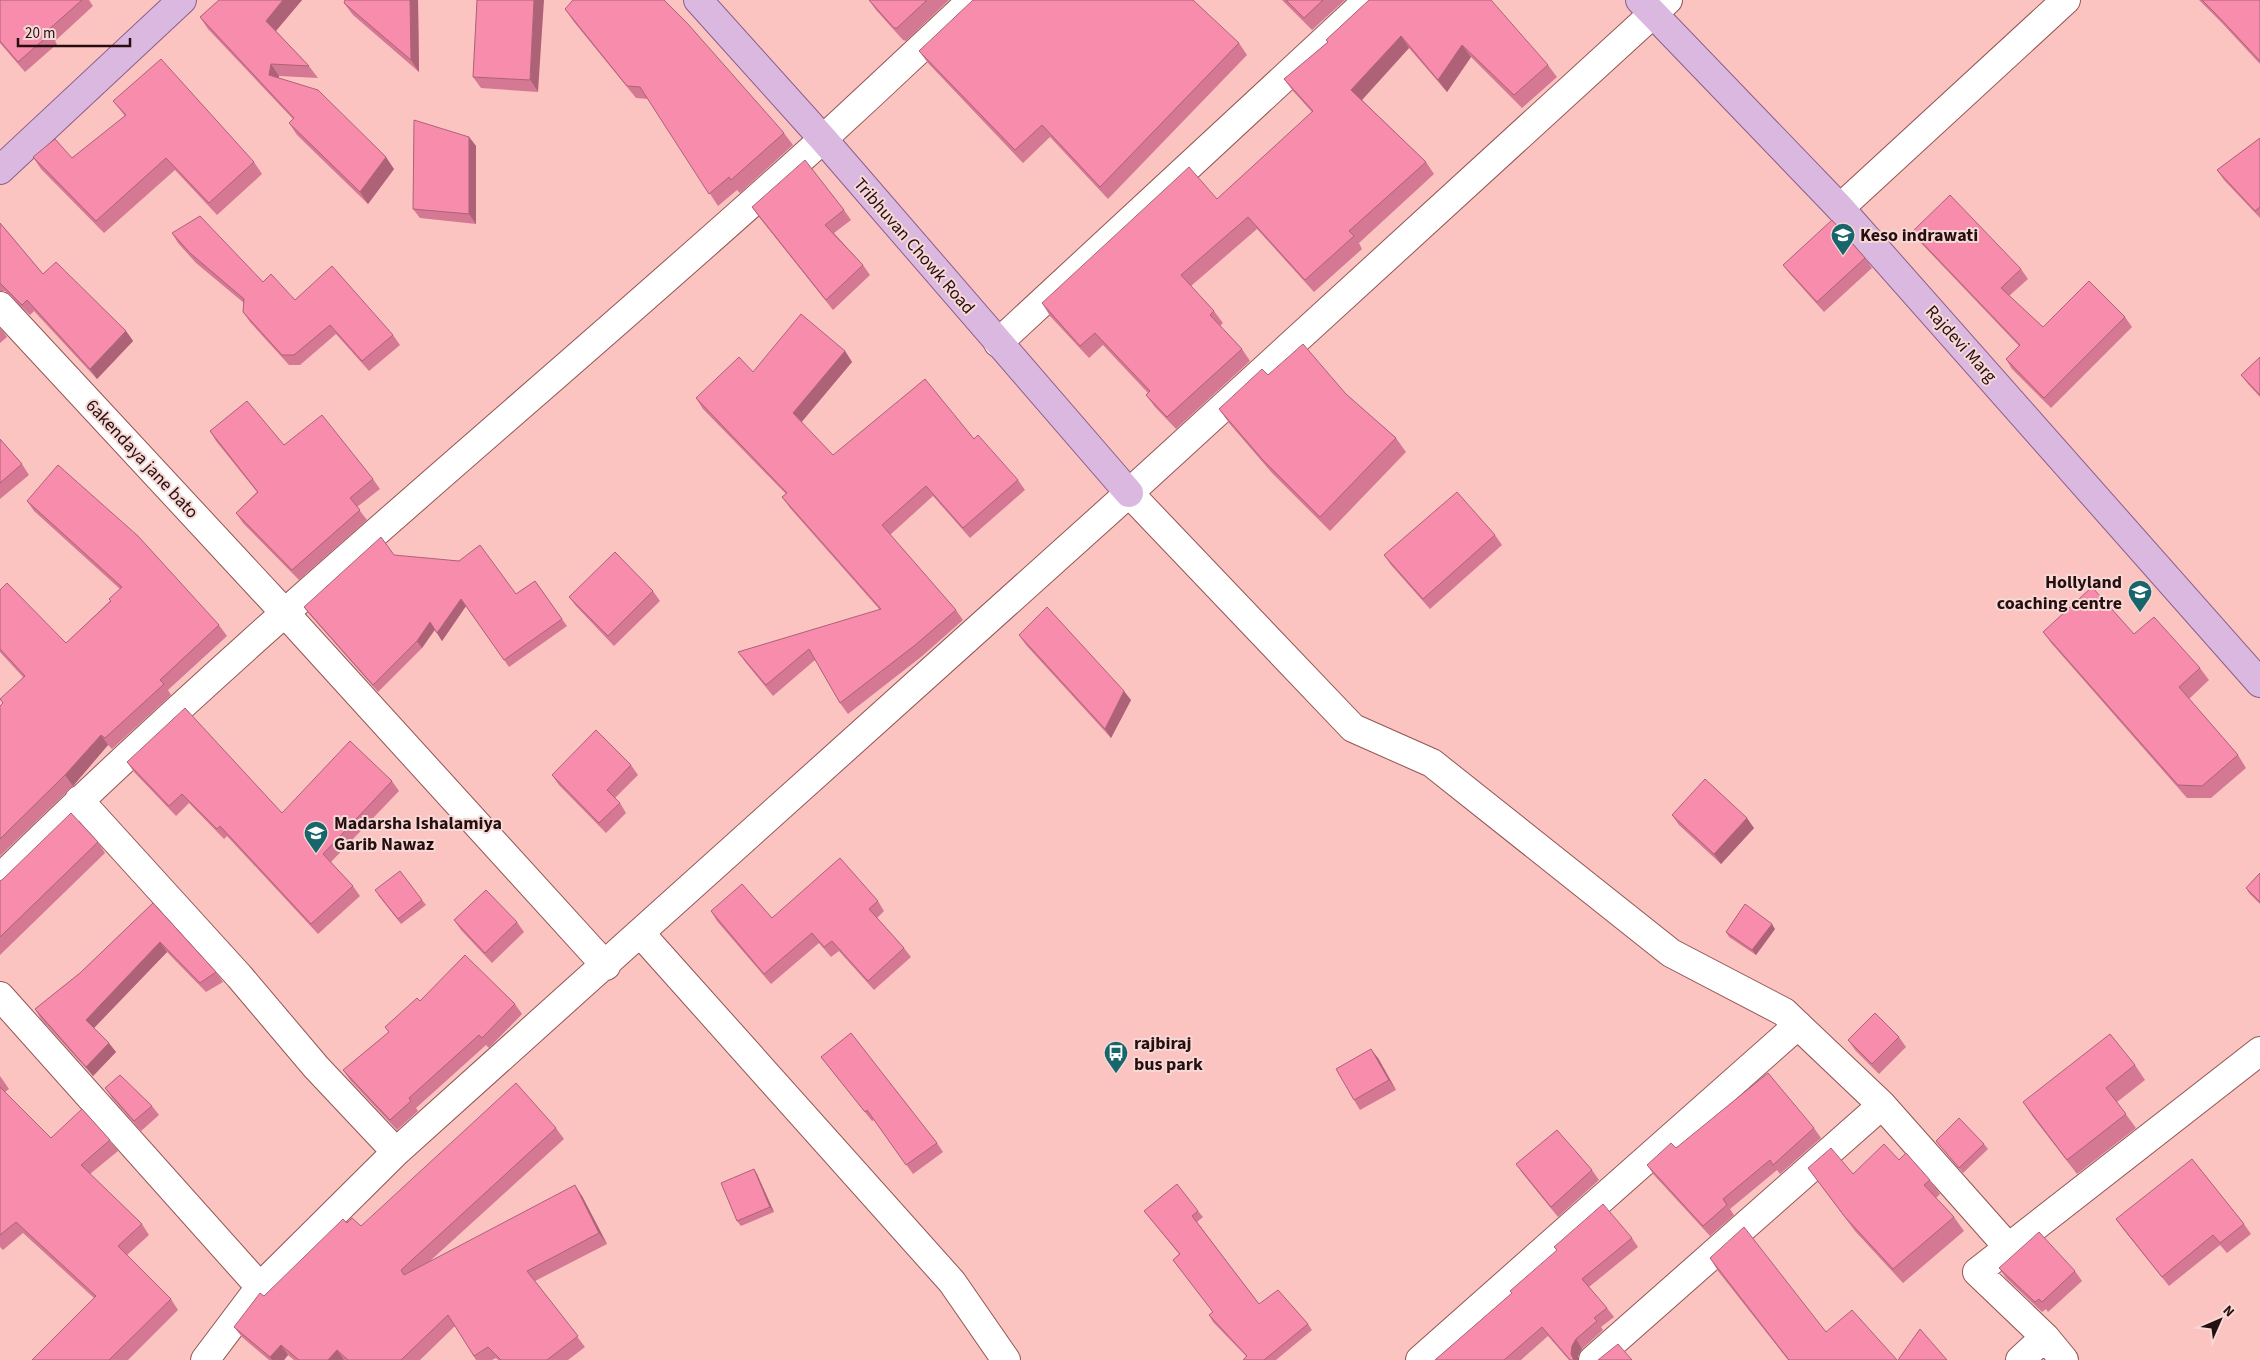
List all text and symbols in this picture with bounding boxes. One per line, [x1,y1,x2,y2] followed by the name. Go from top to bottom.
[18,15,130,47] scale bar
[25,23,55,44] text: 20 m
[848,172,980,320] street label: Tribhuvan Chowk Road
[1830,222,1856,256] school or university icon: Keso indrawati
[1860,223,1978,248] place label: Keso indrawati
[1919,300,2003,388] street label: Rajdevi Marg
[80,394,204,524] street label: 6akendaya jane bato
[1997,570,2122,616] place label: Hollyland coaching centre
[2127,579,2153,613] school or university icon: Hollyland coaching centre
[334,811,502,857] place label: Madarsha Ishalamiya Garib Nawaz
[303,820,329,854] school or university icon: Madarsha Ishalamiya Garib Nawaz
[1134,1031,1203,1077] place label: rajbiraj bus park
[1103,1040,1129,1074] bus stop icon: rajbiraj bus park
[2195,1295,2245,1345] north arrow
[2218,1301,2239,1322] text: N

